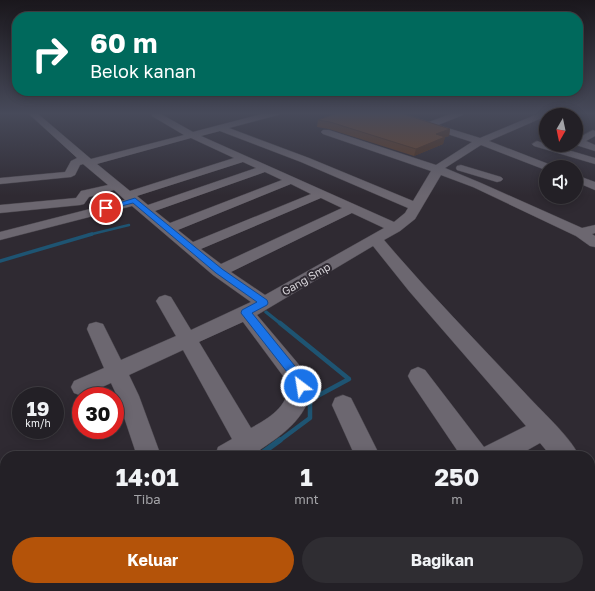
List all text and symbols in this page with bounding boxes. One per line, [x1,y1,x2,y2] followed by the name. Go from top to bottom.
[90,26,157,59] text: 60 m
[24,28,76,80] icon: right
[90,60,196,82] text: Belok kanan
[539,108,583,152] north arrow
[539,108,583,204] map controls
[539,160,583,204] button: sound
[89,191,123,225] pin
[95,197,117,219] icon: arrive
[279,259,332,298] street label: Gang Smp
[280,365,322,407] position arrow
[72,387,124,439] speed limit sign: 30
[26,396,49,420] text: 19
[25,417,51,429] text: km/h
[116,462,179,491] text: 14:01
[300,462,313,491] text: 1
[434,462,479,491] text: 250
[134,491,161,507] text: Tiba
[294,491,319,507] text: mnt
[451,491,463,507] text: m
[12,537,294,583] button: Keluar
[302,537,583,583] button: Bagikan

